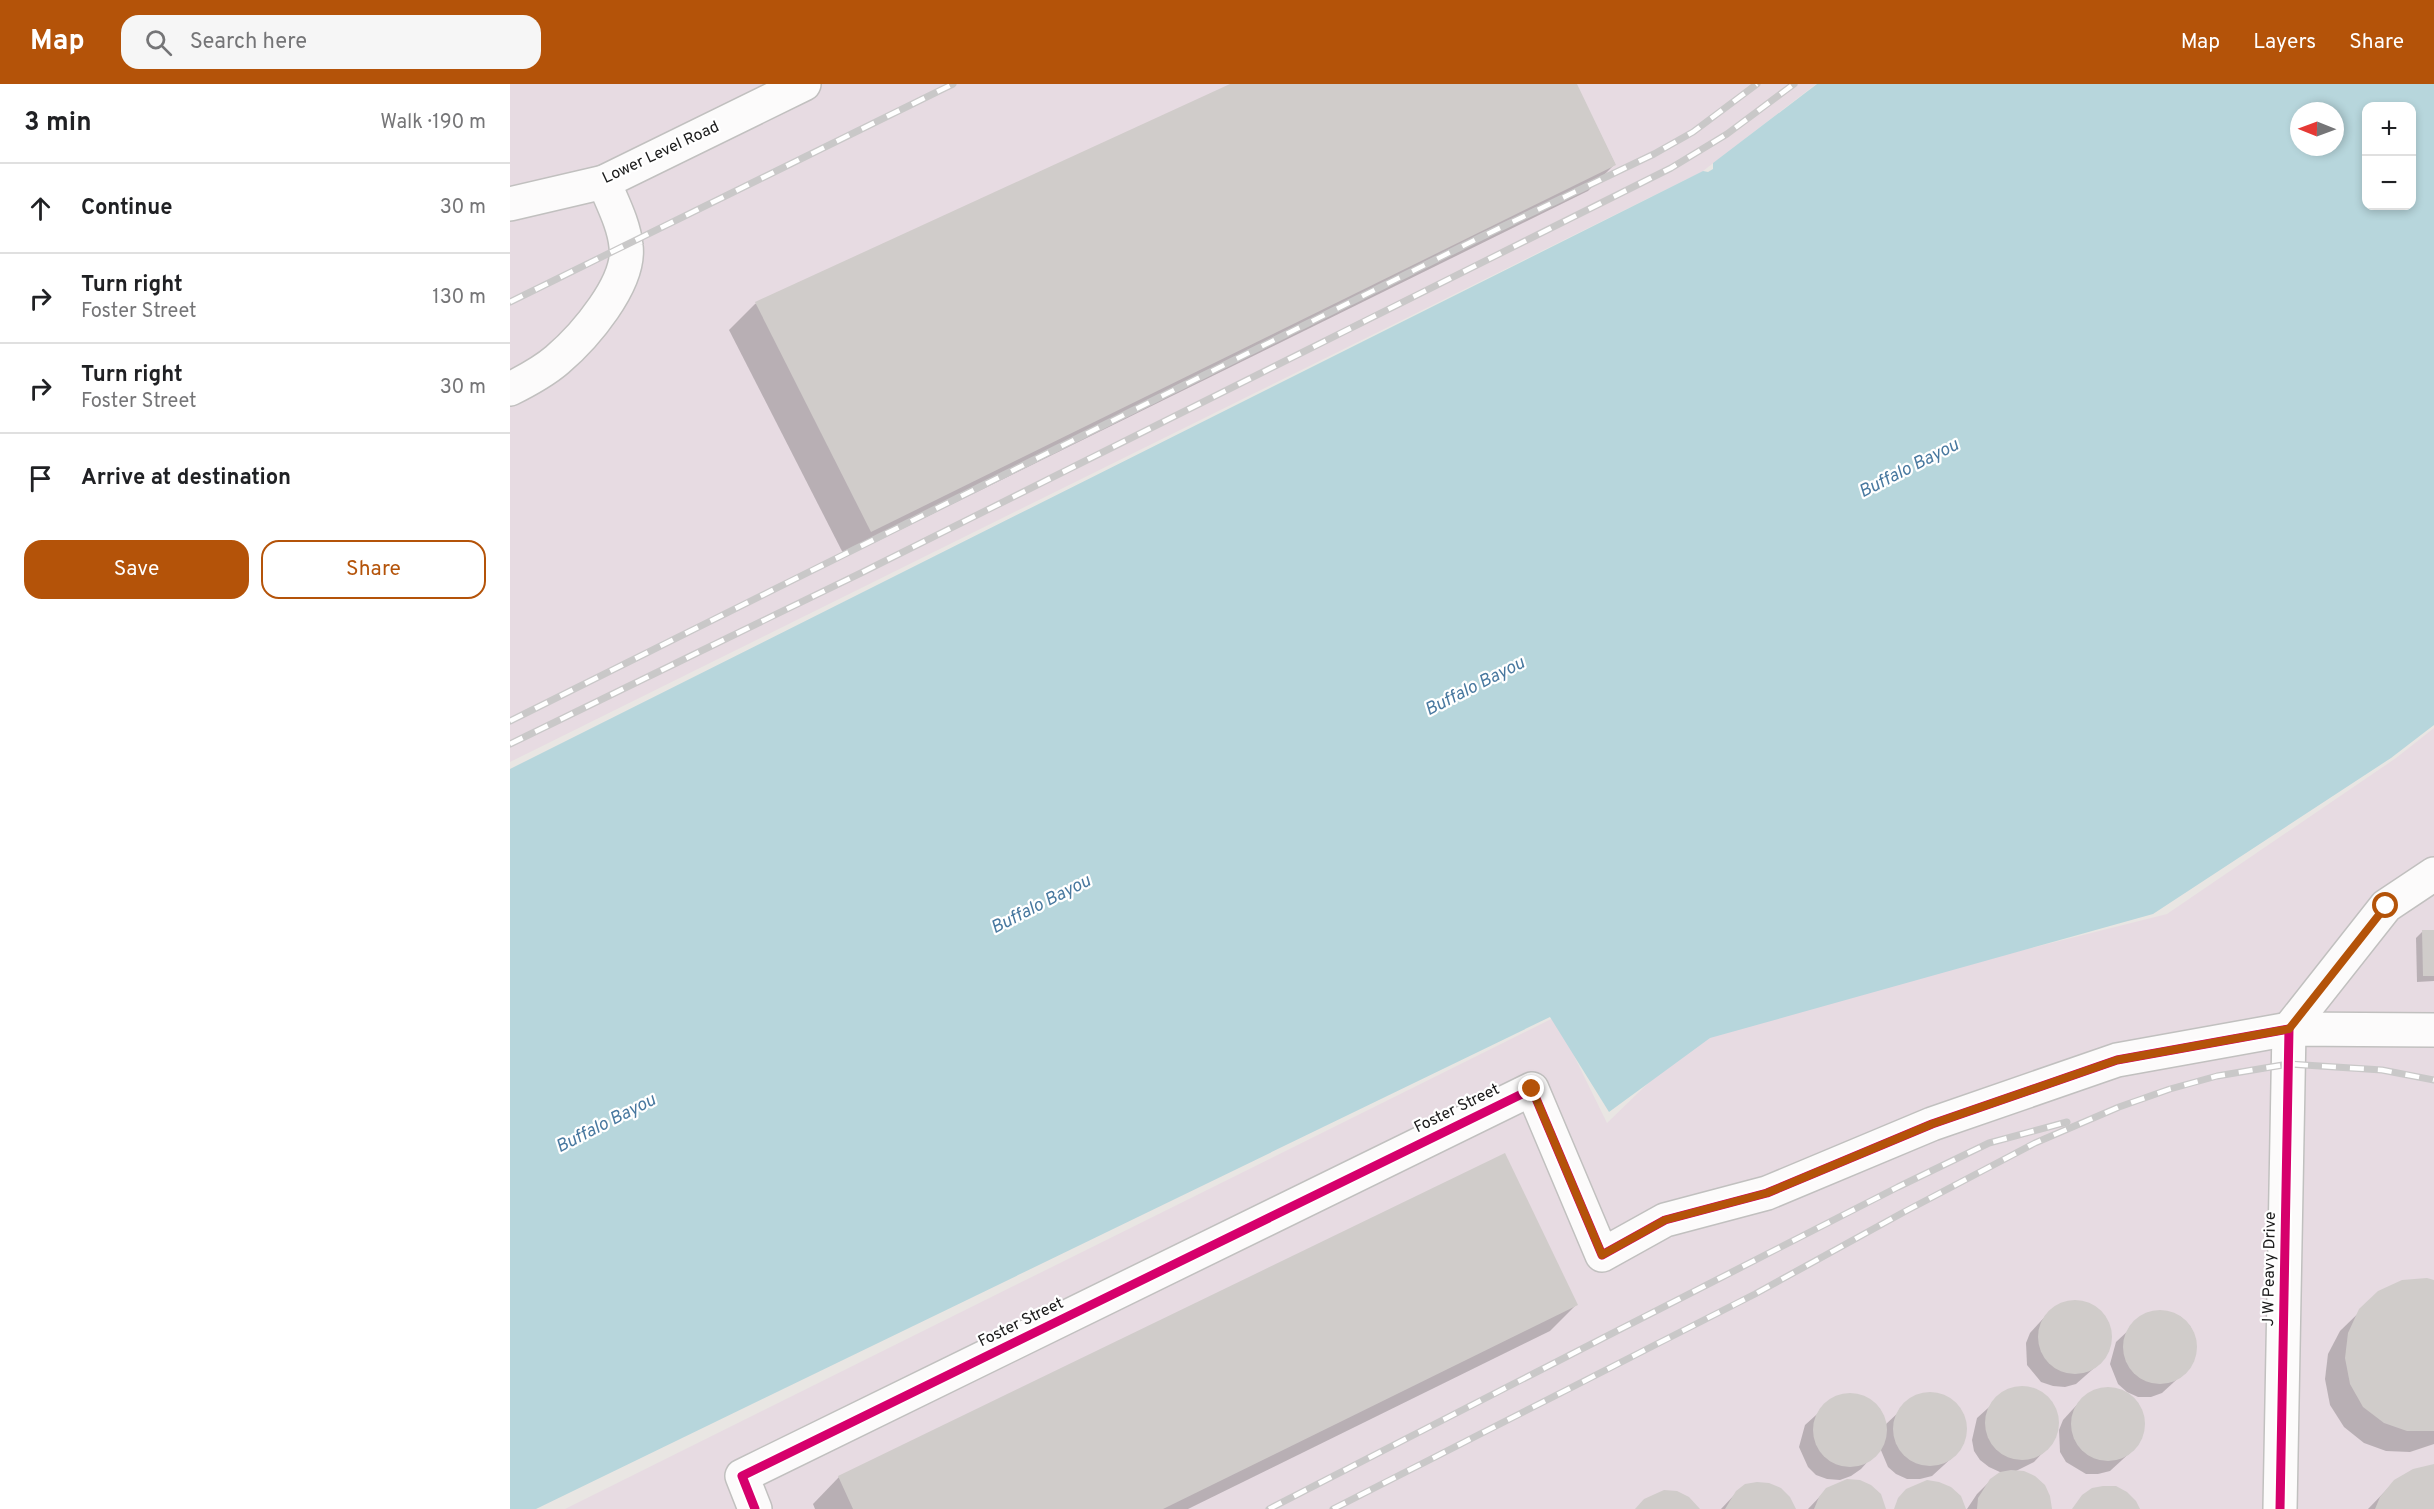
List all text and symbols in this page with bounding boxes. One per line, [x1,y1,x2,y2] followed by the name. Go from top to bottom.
[121,15,541,69] search box
[30,24,85,60] text: Map
[142,26,175,59] icon: search
[190,29,307,56] text: Search here
[2181,29,2220,56] text: Map
[2253,29,2316,56] text: Layers
[2349,29,2404,56] text: Share
[2290,102,2344,156] north arrow
[2362,102,2416,210] map controls
[2362,102,2416,156] button: +
[24,107,92,140] text: 3 min
[380,110,486,136] text: Walk · 190 m
[599,117,723,189] street label: Lower Level Road
[2362,156,2416,210] button: −
[24,192,57,225] icon: ahead
[81,195,172,222] text: Continue
[440,195,486,221] text: 30 m
[81,272,183,299] text: Turn right
[24,282,57,315] icon: right
[432,285,486,311] text: 130 m
[81,299,197,325] text: Foster Street
[81,362,183,389] text: Turn right
[24,372,57,405] icon: right
[440,375,486,401] text: 30 m
[81,389,197,415] text: Foster Street
[1855,434,1963,504] water label: Buffalo Bayou
[24,462,57,495] icon: arrive
[81,465,291,492] text: Arrive at destination
[24,540,249,599] button: Save
[261,540,486,599] button: Share
[1421,652,1529,722] water label: Buffalo Bayou
[987,870,1095,940] water label: Buffalo Bayou
[2372,892,2398,918] route start
[1518,1075,1544,1101] route end
[1411,1080,1503,1138] street label: Foster Street
[552,1089,660,1159] water label: Buffalo Bayou
[2259,1211,2281,1327] street label: J W Peavy Drive
[975,1294,1067,1352] street label: Foster Street

